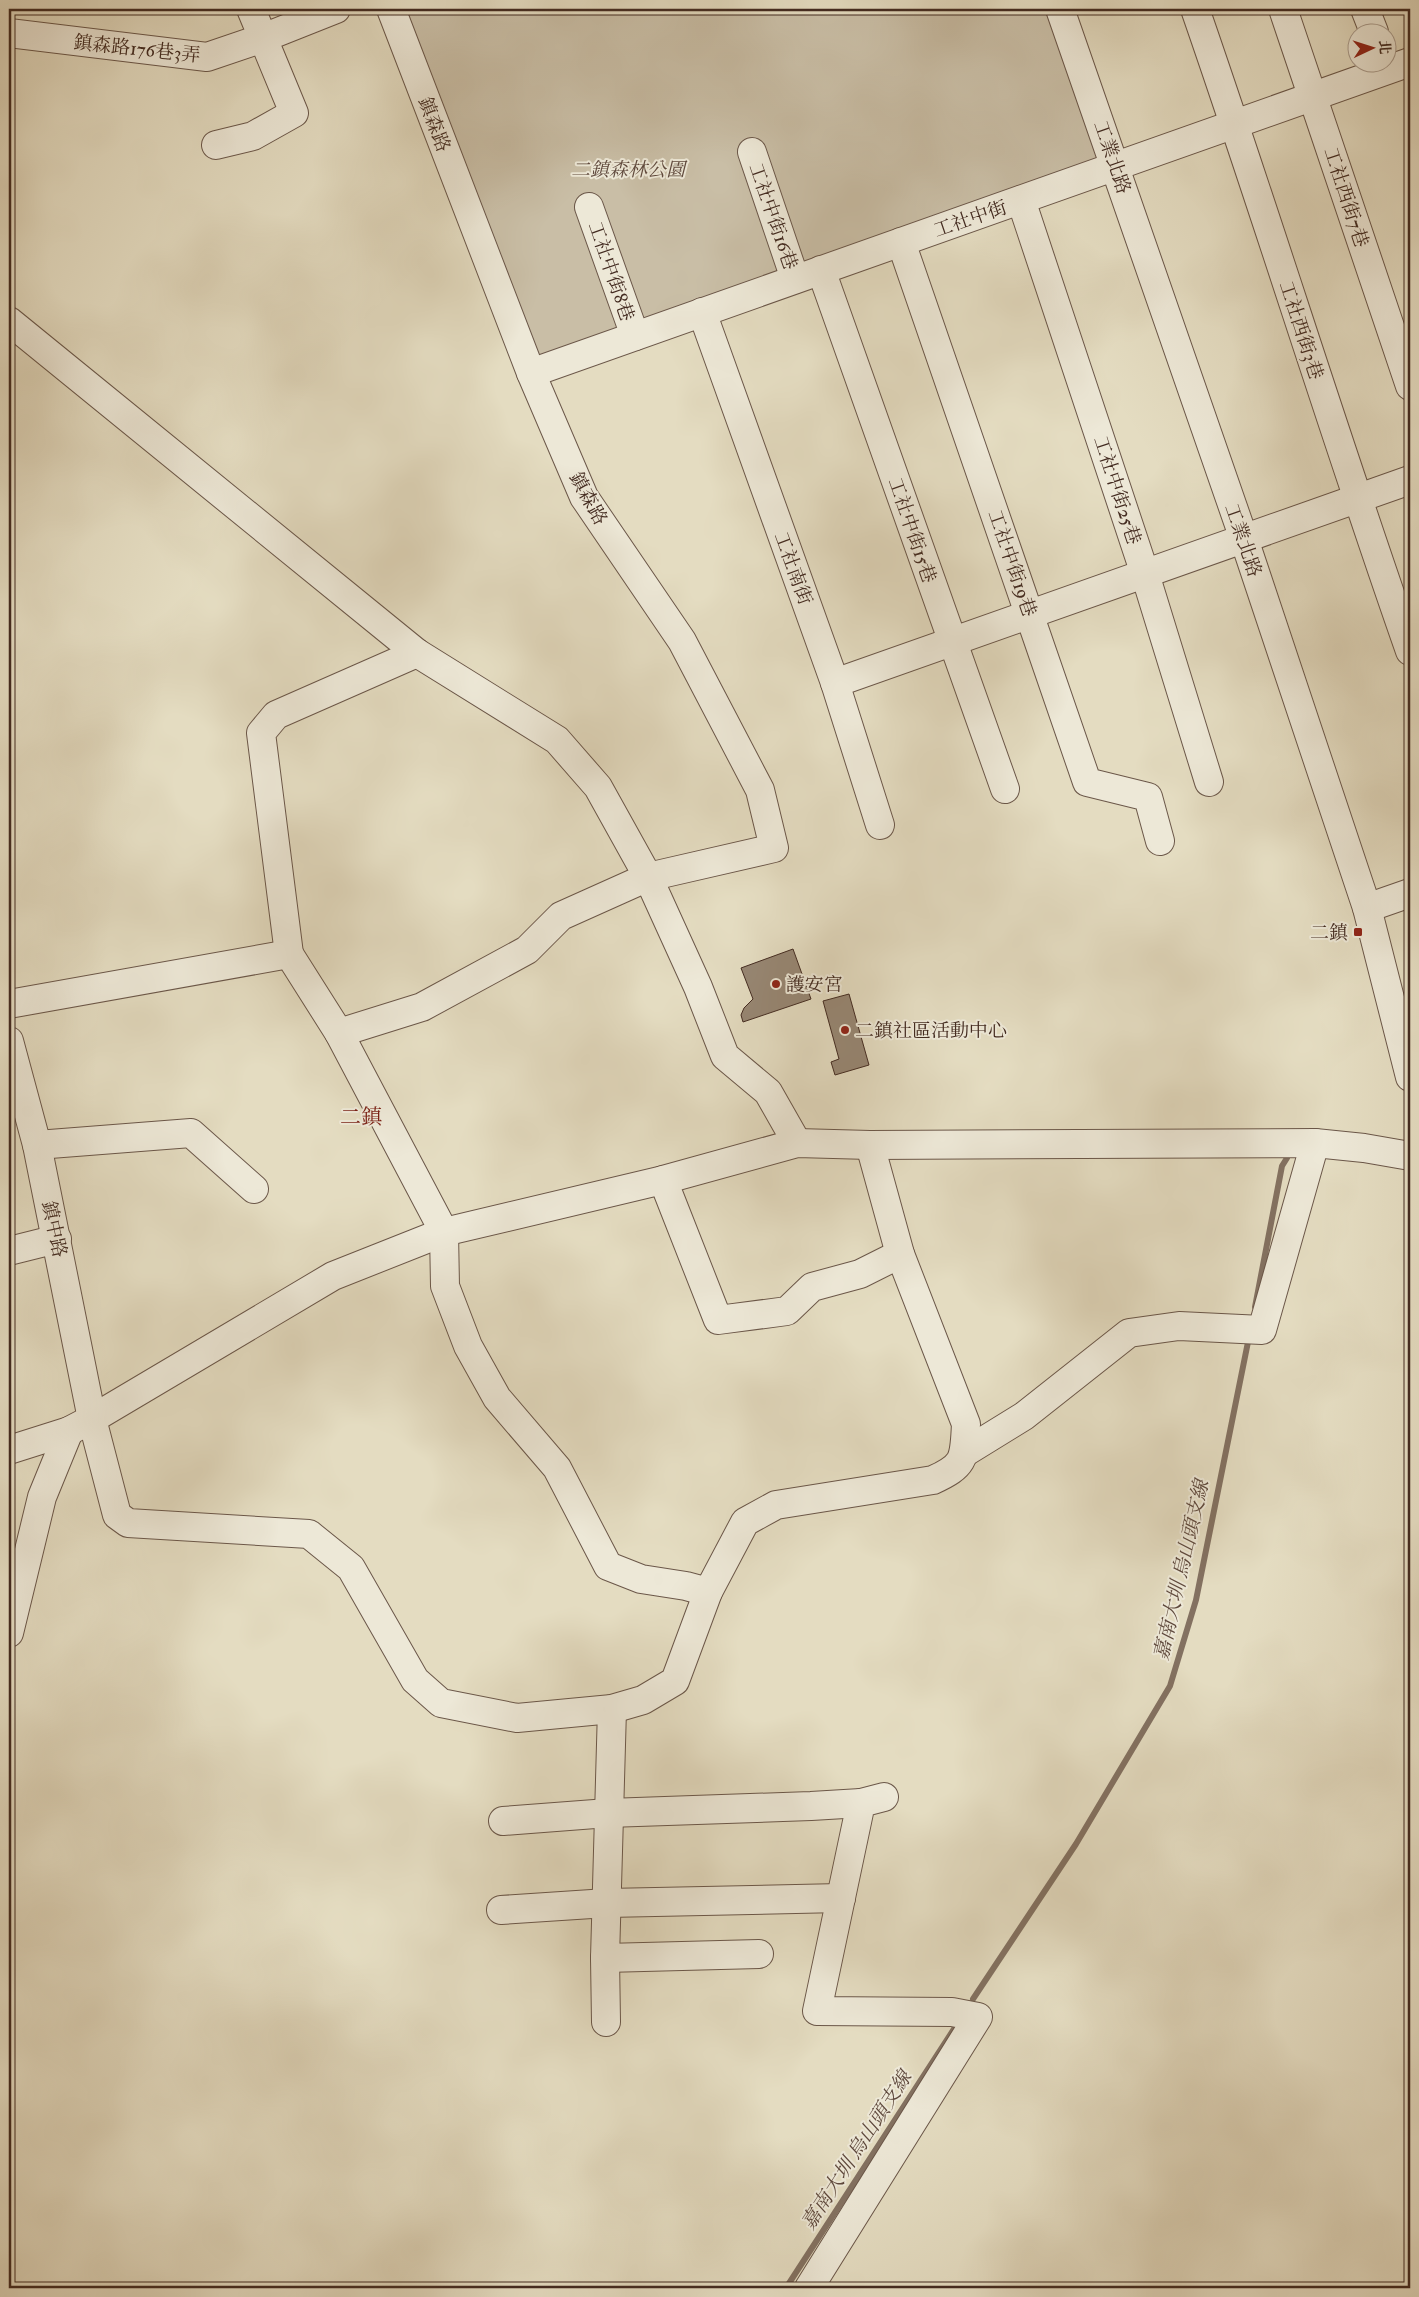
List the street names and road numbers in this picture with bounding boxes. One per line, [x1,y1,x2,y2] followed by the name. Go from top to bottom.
[72,30,201,68] street label: 鎮森路176巷3弄
[413,93,455,155] street label: 鎮森路
[1088,117,1136,197] street label: 工業北路
[1319,144,1373,250] street label: 工社西街7巷
[744,160,803,273] street label: 工社中街16巷
[930,195,1010,243] street label: 工社中街
[583,218,639,324] street label: 工社中街8巷
[1274,278,1328,383] street label: 工社西街3巷
[1088,433,1146,548] street label: 工社中街25巷
[564,468,612,529] street label: 鎮森路
[883,474,941,586] street label: 工社中街15巷
[1219,500,1267,580] street label: 工業北路
[983,507,1042,620] street label: 工社中街19巷
[769,529,817,608] street label: 工社南街
[36,1199,72,1260] street label: 鎮中路

